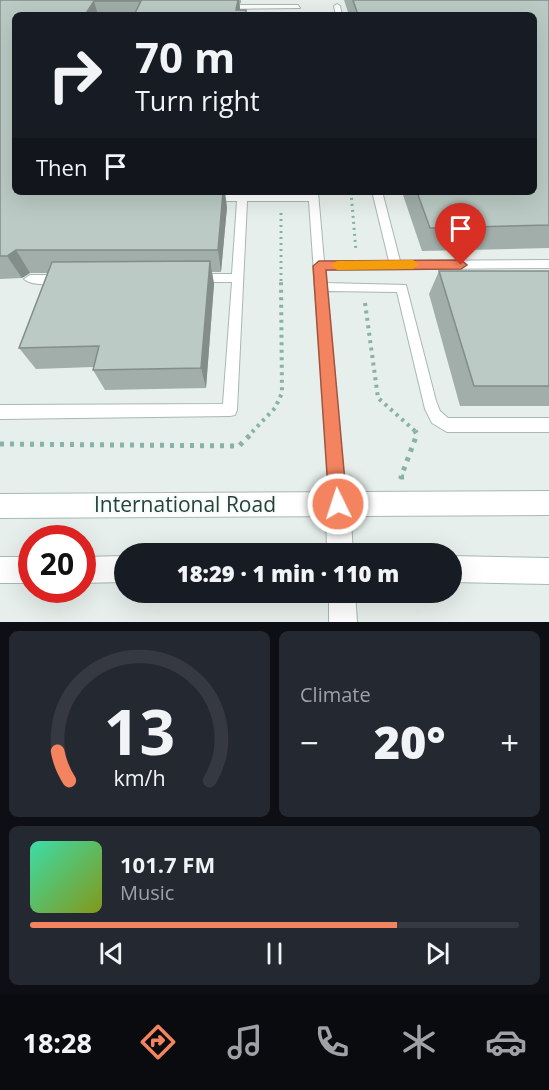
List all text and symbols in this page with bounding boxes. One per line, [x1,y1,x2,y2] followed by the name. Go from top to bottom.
[135,28,235,85] text: 70 m
[36,36,114,114] icon: right
[135,82,260,119] text: Turn right
[99,150,132,183] icon: arrive
[36,152,87,182] text: Then
[435,203,486,265] pin
[444,212,477,245] icon: arrive
[306,472,370,536] position arrow
[94,490,276,518] street label: International Road
[18,525,96,603] speed limit sign: 20
[177,558,399,588] text: 18:29 · 1 min · 110 m
[300,681,371,708] text: Climate
[104,688,175,773] text: 13
[374,711,445,772] text: 20°
[300,720,319,765] text: −
[500,720,519,765] text: +
[113,763,166,792] text: km/h
[120,849,215,879] text: 101.7 FM
[120,879,174,906] text: Music
[95,937,128,970] icon: previous
[258,937,291,970] icon: pause
[421,937,454,970] icon: next
[137,1021,179,1063] icon: directions
[224,1021,266,1063] icon: music
[311,1021,353,1063] icon: phone
[398,1021,440,1063] icon: climate
[485,1021,527,1063] icon: car
[22,1024,92,1061] text: 18:28

